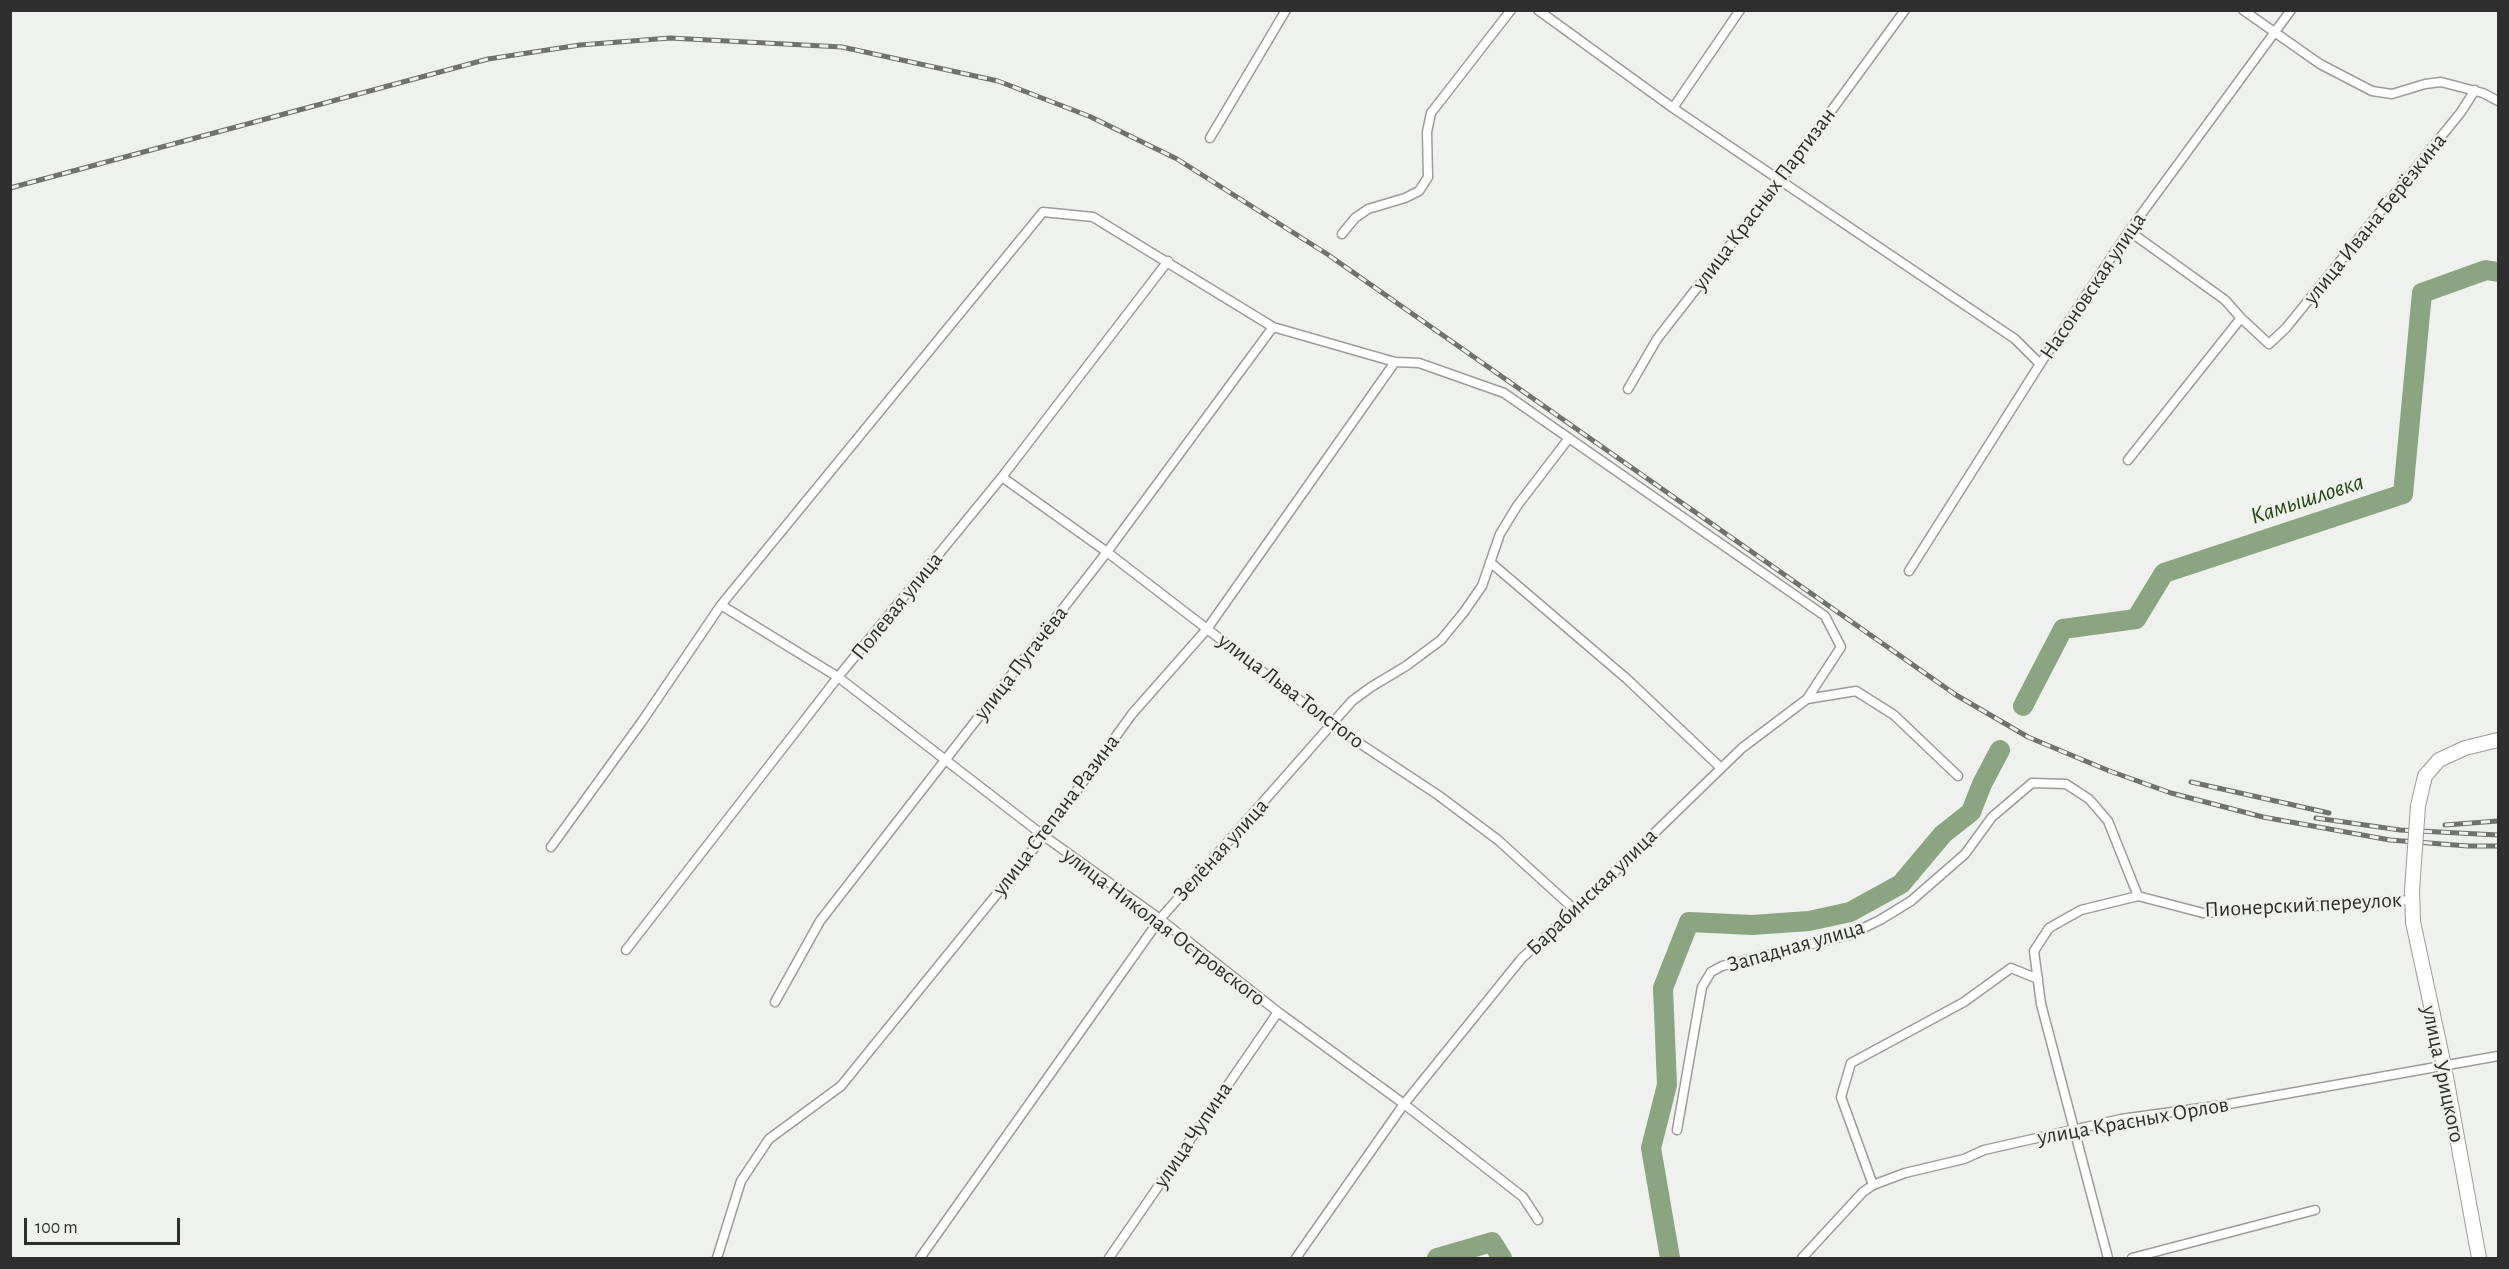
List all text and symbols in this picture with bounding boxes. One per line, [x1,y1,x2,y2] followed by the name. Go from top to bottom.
[1687,102,1841,296] street label: улица Красных Партизан
[2298,128,2452,310] street label: улица Ивана Берёзкина
[2034,208,2152,364] street label: Насоновская улица
[2247,467,2367,531] water label: Камышловка
[845,547,949,665] street label: Полевая улица
[968,601,1074,725] street label: улица Пугачёва
[1213,627,1369,755] street label: улица Льва Толстого
[987,729,1125,901] street label: улица Степана Разина
[1168,793,1274,907] street label: Зелёная улица
[1521,823,1663,961] street label: Барабинская улица
[1057,842,1271,1012] street label: улица Николая Островского
[2204,887,2402,923] street label: Пионерский переулок
[1724,914,1868,978] street label: Западная улица
[2416,1003,2470,1145] street label: улица Урицкого
[1148,1077,1238,1193] street label: улица Чупина
[2035,1091,2231,1151] street label: улица Красных Орлов
[27,1206,183,1244] scale bar
[35,1219,78,1237] text: 100 m

